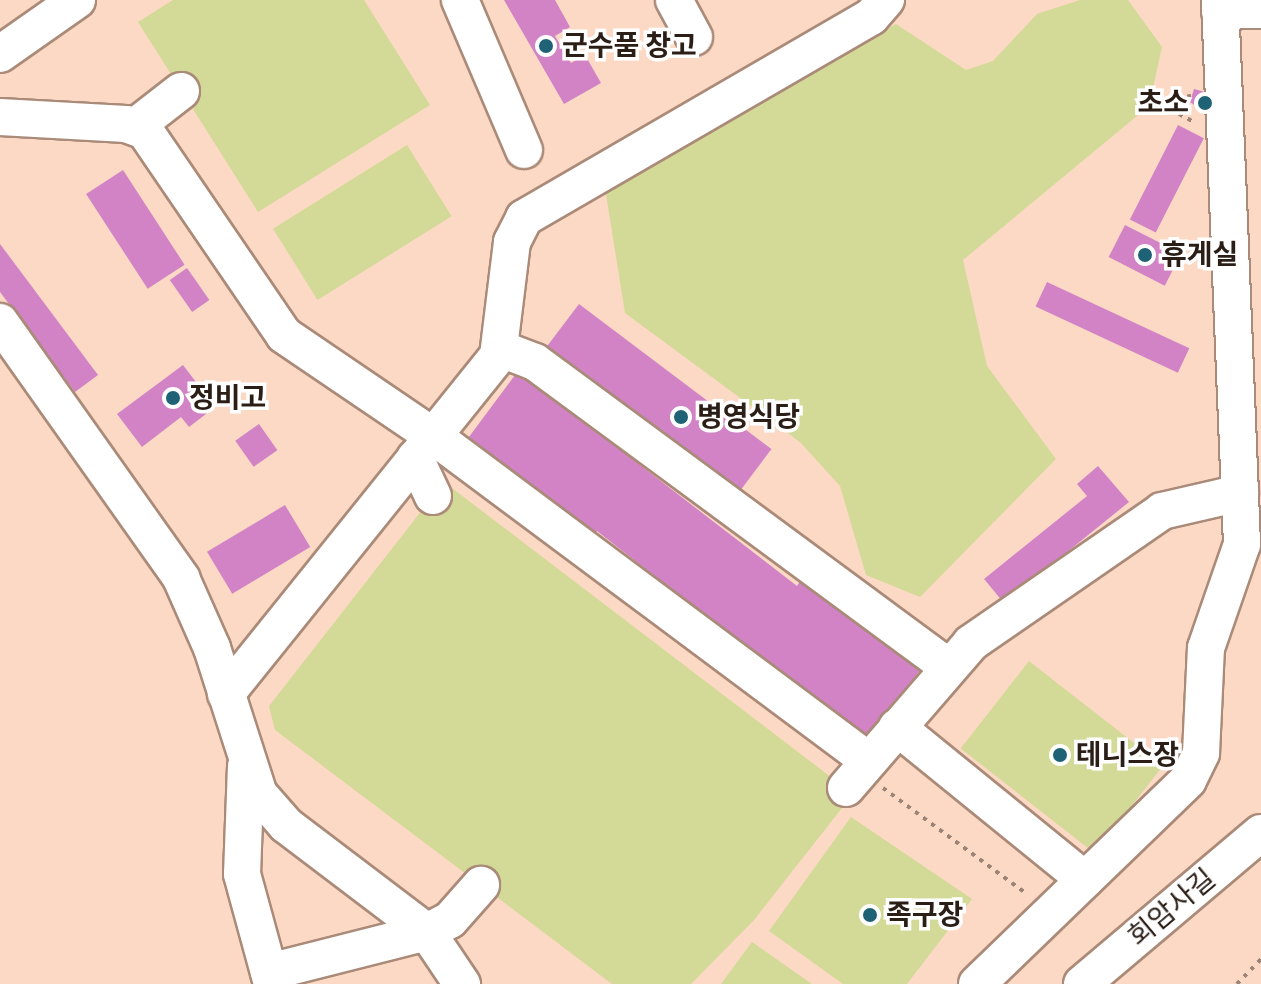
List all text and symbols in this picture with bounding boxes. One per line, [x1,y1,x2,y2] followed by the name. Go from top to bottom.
[562,29,697,63] place label: 군수품 창고
[537,37,555,55] marker: 군수품 창고
[1137,86,1189,120] place label: 초소
[1196,94,1214,112] marker: 초소
[1161,238,1238,272] place label: 휴게실
[1136,246,1154,264] marker: 휴게실
[189,381,266,415] place label: 정비고
[164,389,182,407] marker: 정비고
[697,400,800,434] place label: 병영식당
[672,408,690,426] marker: 병영식당
[1076,738,1179,772] place label: 테니스장
[1051,746,1069,764] marker: 테니스장
[1122,862,1222,954] street label: 회암사길
[886,898,963,932] place label: 족구장
[861,906,879,924] marker: 족구장

